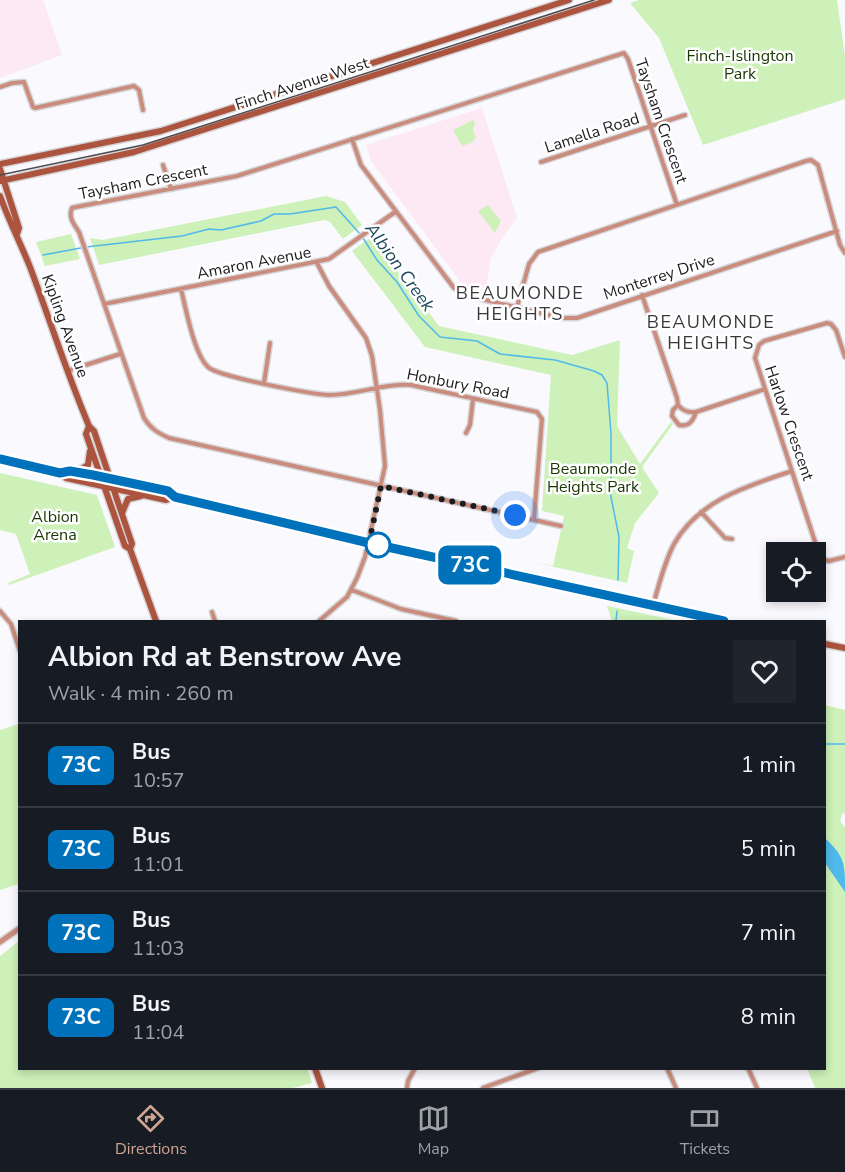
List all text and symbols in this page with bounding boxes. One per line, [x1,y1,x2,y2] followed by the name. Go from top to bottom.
[686,45,794,85] park label: Finch-Islington Park
[232,52,372,116] street label: Finch Avenue West
[629,55,693,187] street label: Taysham Crescent
[542,107,642,159] street label: Lamella Road
[77,159,210,205] street label: Taysham Crescent
[359,217,441,317] water label: Albion Creek
[195,241,313,285] street label: Amaron Avenue
[601,249,717,305] street label: Monterrey Drive
[36,271,94,381] street label: Kipling Avenue
[456,281,584,326] district label: BEAUMONDE HEIGHTS
[647,310,775,355] district label: BEAUMONDE HEIGHTS
[759,362,819,484] street label: Harlow Crescent
[405,363,511,405] street label: Honbury Road
[547,458,640,498] park label: Beaumonde Heights Park
[500,500,530,530] your location
[31,506,79,546] park label: Albion Arena
[365,532,391,558] unlabelled marker
[766,542,826,602] map controls
[766,542,826,602] button: locate
[436,546,504,584] line badge: 73C
[450,551,490,579] text: 73C
[48,638,401,676] text: Albion Rd at Benstrow Ave
[733,640,796,703] button: heart
[48,680,234,707] text: Walk · 4 min · 260 m
[132,737,171,767] text: Bus
[741,750,796,780] text: 1 min
[61,751,101,779] text: 73C
[132,767,185,794] text: 10:57
[132,821,171,851] text: Bus
[741,834,796,864] text: 5 min
[61,835,101,863] text: 73C
[132,851,185,878] text: 11:01
[132,905,171,935] text: Bus
[741,918,796,948] text: 7 min
[61,919,101,947] text: 73C
[132,935,185,962] text: 11:03
[132,989,171,1019] text: Bus
[741,1002,796,1032] text: 8 min
[61,1003,101,1031] text: 73C
[132,1019,185,1046] text: 11:04
[115,1102,187,1160] tab: Directions
[417,1102,450,1160] tab: Map
[680,1102,730,1160] tab: Tickets

